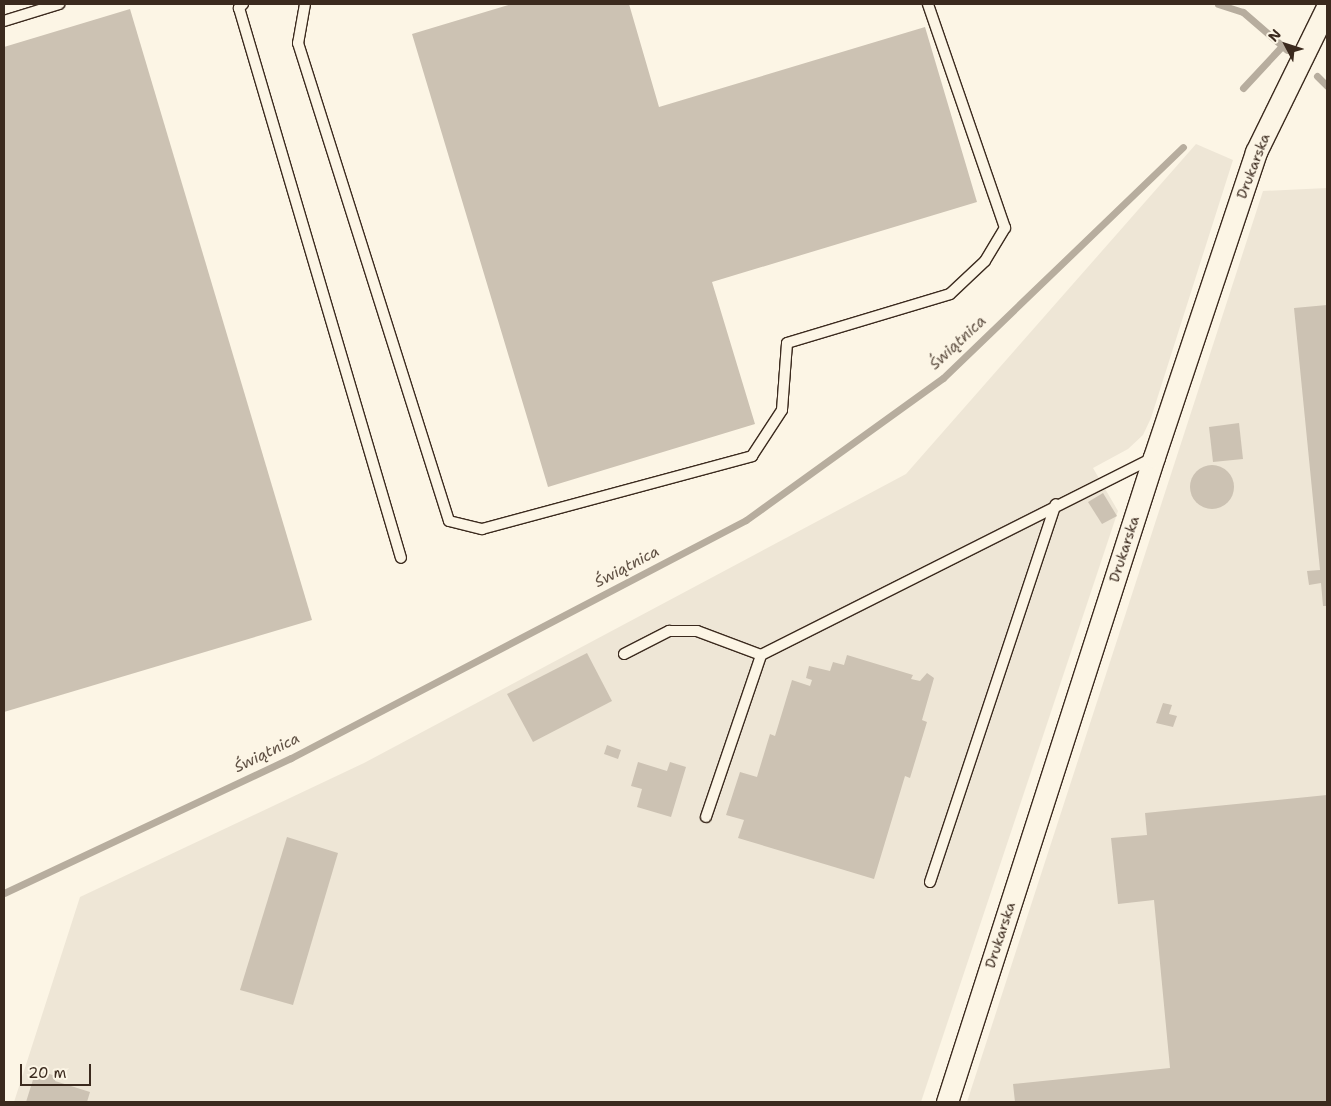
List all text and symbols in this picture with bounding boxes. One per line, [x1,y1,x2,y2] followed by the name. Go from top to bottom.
[1261,20,1311,70] north arrow
[1264,25,1285,45] text: N
[1233,131,1273,201] street label: Drukarska
[926,312,990,374] water label: Świątnica
[1105,514,1143,584] street label: Drukarska
[592,542,662,592] water label: Świątnica
[231,729,303,777] water label: Świątnica
[981,900,1019,970] street label: Drukarska
[22,1054,94,1086] scale bar
[28,1063,67,1083] text: 20 m

